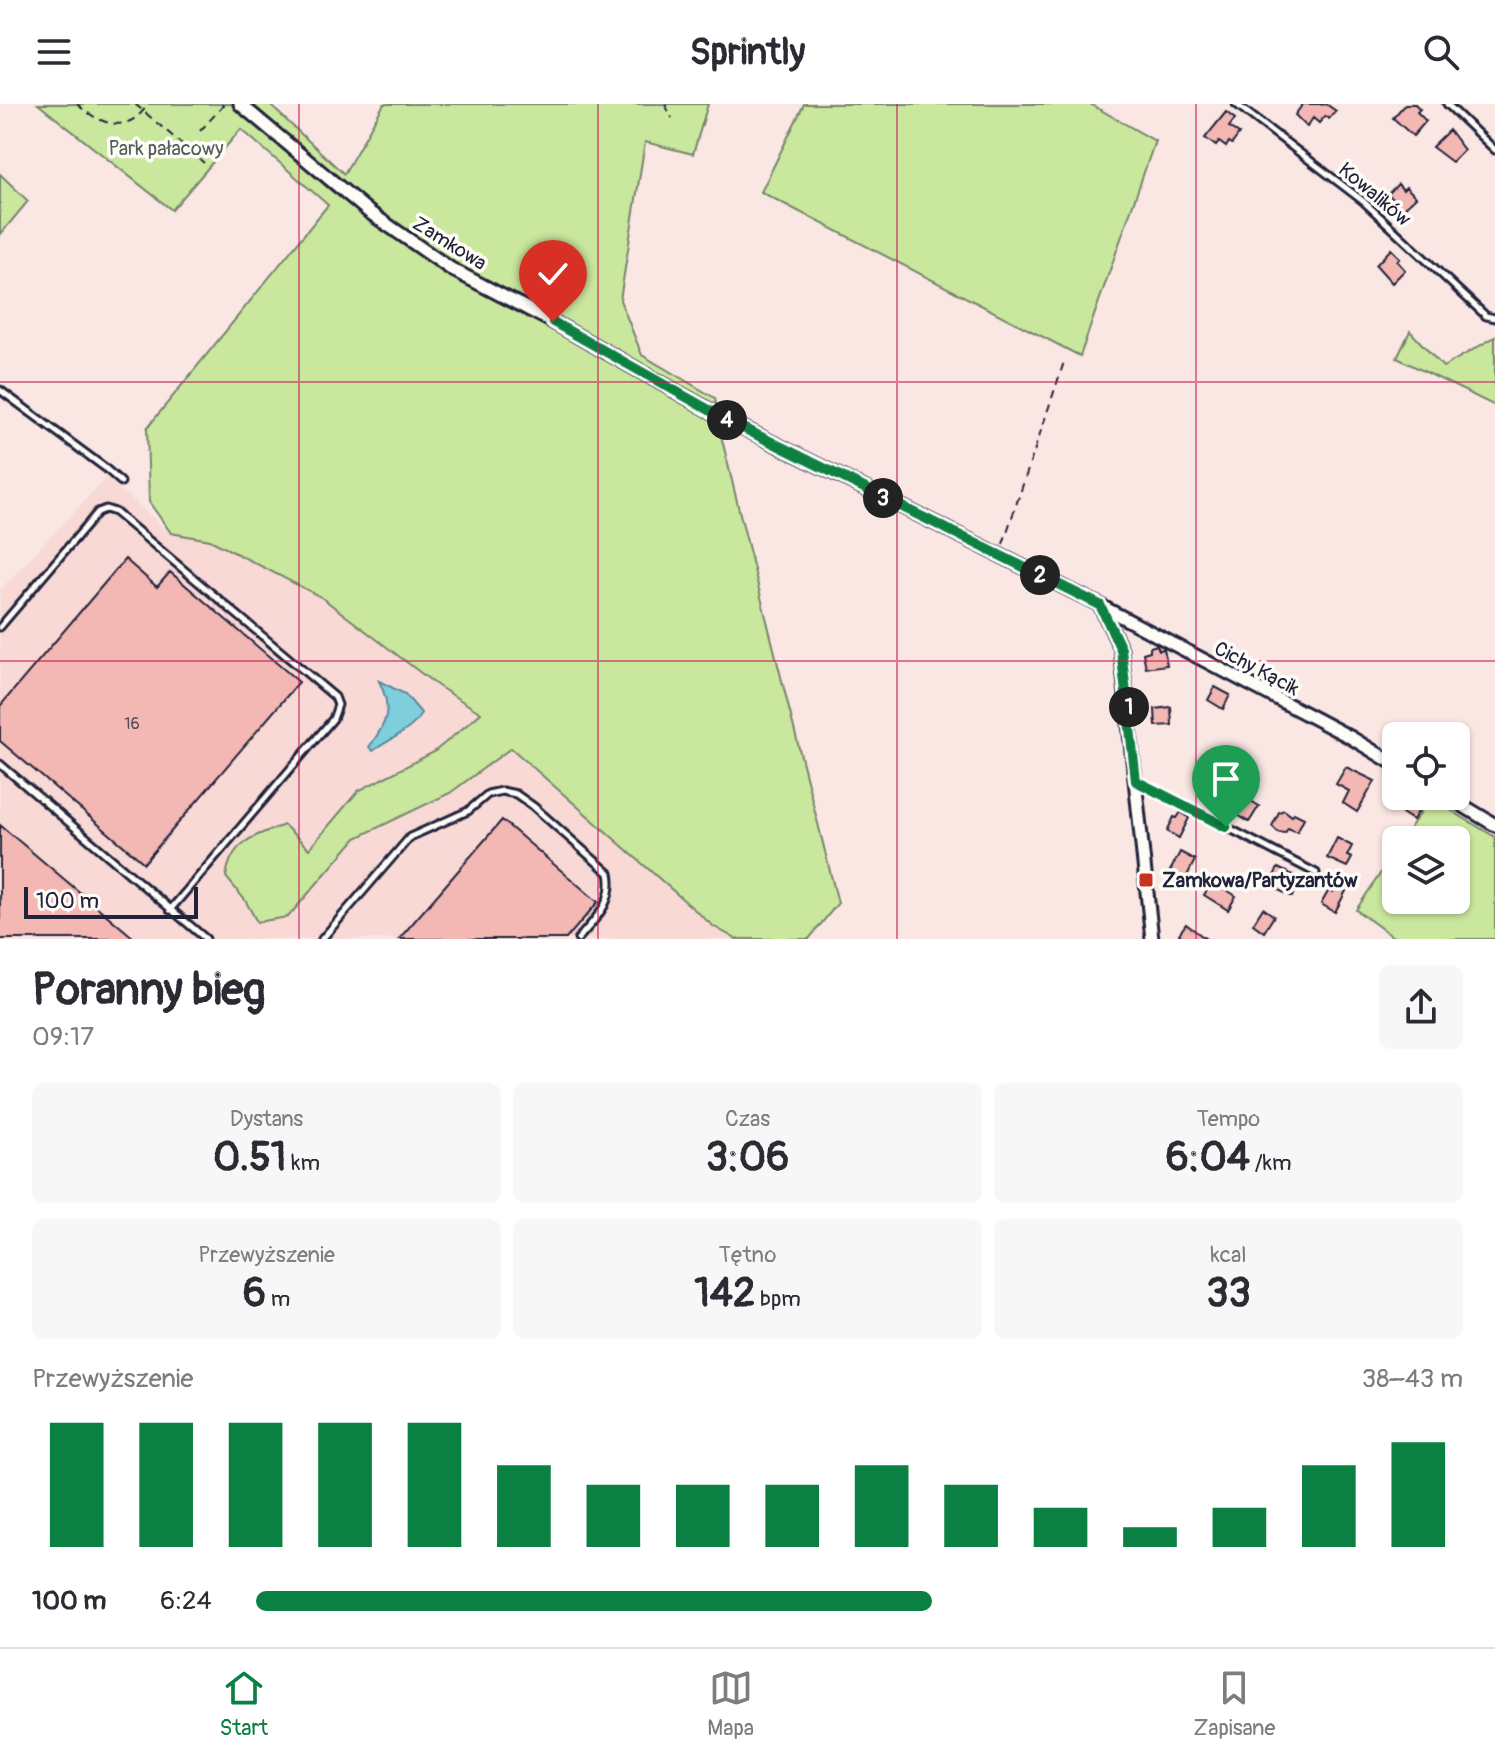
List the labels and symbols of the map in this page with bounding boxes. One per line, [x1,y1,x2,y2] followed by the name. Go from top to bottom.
[108,136,224,161] park label: Park pałacowy
[1334,157,1416,232] street label: Kowalików
[408,211,491,276] street label: Zamkowa
[519,240,587,322] pin
[707,400,747,440] pin: 4
[863,478,903,518] pin: 3
[1020,555,1060,595] pin: 2
[1210,636,1304,702] street label: Cichy Kącik
[1109,687,1149,727] pin: 1
[124,714,140,734] house number: 16
[1192,745,1260,827] pin
[1162,868,1358,893] place label: Zamkowa/Partyzantów
[1137,871,1155,889] marker: Zamkowa/Partyzantów
[24,883,198,919] scale bar

